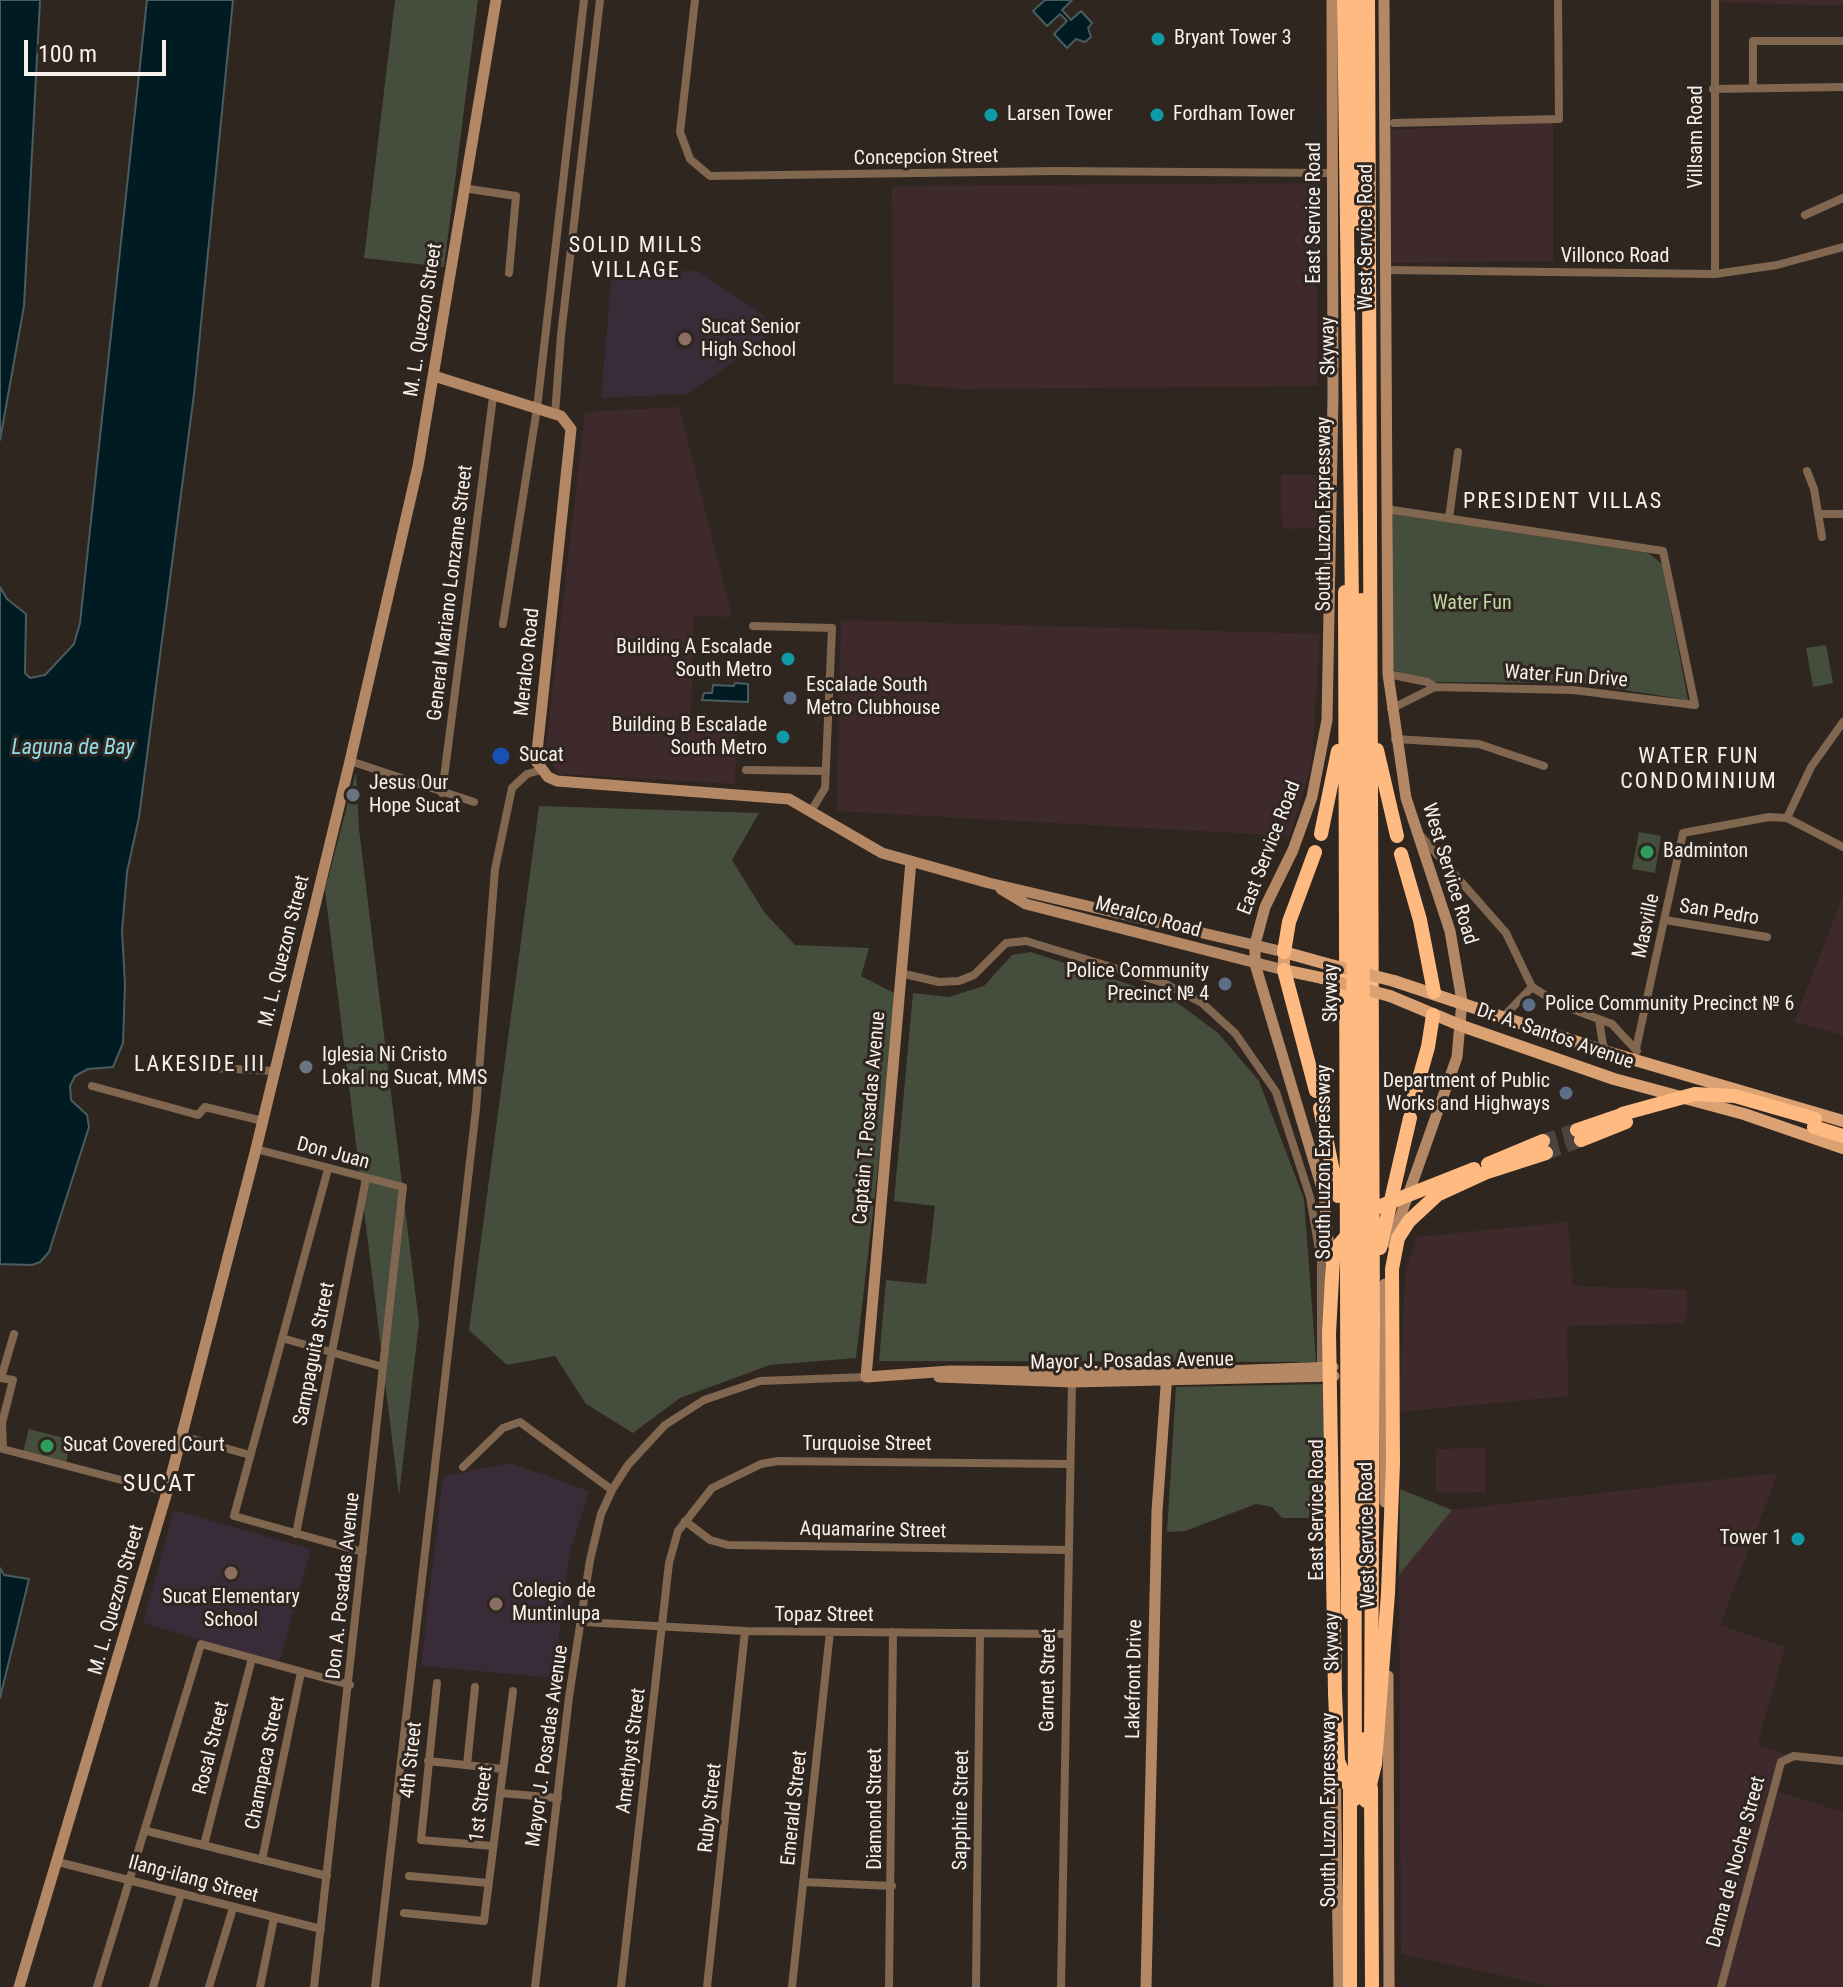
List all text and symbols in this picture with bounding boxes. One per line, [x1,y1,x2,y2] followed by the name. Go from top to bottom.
[28,24,170,74] scale bar
[1174,27,1292,51] place label: Bryant Tower 3
[1149,30,1167,48] marker: Bryant Tower 3
[38,40,97,68] text: 100 m
[1685,85,1709,189] street label: Villsam Road
[1007,103,1113,127] place label: Larsen Tower
[1173,103,1295,127] place label: Fordham Tower
[982,106,1000,124] marker: Larsen Tower
[1148,106,1166,124] marker: Fordham Tower
[1303,142,1327,284] street label: East Service Road
[854,145,998,171] street label: Concepcion Street
[1355,164,1379,310] street label: West Service Road
[569,233,703,284] district label: SOLID MILLS VILLAGE
[400,241,448,399] street label: M. L. Quezon Street
[1561,245,1669,269] street label: Villonco Road
[701,316,801,363] place label: Sucat Senior High School
[1316,317,1342,375] street label: Skyway
[676,330,694,348] marker: Sucat Senior High School
[1313,417,1337,611] street label: South Luzon Expressway
[423,464,479,722] street label: General Mariano Lonzame Street
[1463,489,1663,515] district label: PRESIDENT VILLAS
[1432,592,1512,616] park label: Water Fun
[510,607,546,717] street label: Meralco Road
[616,636,772,683] place label: Building A Escalade South Metro
[779,650,797,668] marker: Building A Escalade South Metro
[1503,661,1629,693] street label: Water Fun Drive
[806,674,940,721] place label: Escalade South Metro Clubhouse
[781,689,799,707] marker: Escalade South Metro Clubhouse
[612,714,767,761] place label: Building B Escalade South Metro
[774,728,792,746] marker: Building B Escalade South Metro
[12,735,134,761] water label: Laguna de Bay
[519,744,564,768] place label: Sucat
[1620,744,1778,796] district label: WATER FUN CONDOMINIUM
[490,745,512,767] marker: Sucat
[369,772,460,819] place label: Jesus Our Hope Sucat
[1233,778,1307,918] street label: East Service Road
[344,786,362,804] marker: Jesus Our Hope Sucat
[1416,800,1482,948] street label: West Service Road
[1663,840,1748,864] place label: Badminton
[1638,843,1656,861] marker: Badminton
[255,873,315,1029] street label: M. L. Quezon Street
[1628,891,1666,961] street label: Masville
[1093,892,1203,944] street label: Meralco Road
[1677,895,1761,931] street label: San Pedro
[1066,960,1209,1007] place label: Police Community Precinct № 4
[1320,964,1344,1022] street label: Skyway
[1216,975,1234,993] marker: Police Community Precinct № 4
[1545,993,1794,1017] place label: Police Community Precinct № 6
[1520,996,1538,1014] marker: Police Community Precinct № 6
[1473,999,1637,1075] street label: Dr. A. Santos Avenue
[849,1010,891,1226] street label: Captain T. Posadas Avenue
[322,1044,487,1091] place label: Iglesia Ni Cristo Lokal ng Sucat, MMS
[134,1052,266,1078] district label: LAKESIDE III
[297,1058,315,1076] marker: Iglesia Ni Cristo Lokal ng Sucat, MMS
[1313,1065,1337,1259] street label: South Luzon Expressway
[1383,1070,1550,1117] place label: Department of Public Works and Highways
[1557,1084,1575,1102] marker: Department of Public Works and Highways
[294,1133,372,1175] street label: Don Juan
[289,1280,341,1428] street label: Sampaguita Street
[1030,1348,1234,1376] street label: Mayor J. Posadas Avenue
[802,1433,932,1457] street label: Turquoise Street
[63,1434,225,1458] place label: Sucat Covered Court
[38,1437,56,1455] marker: Sucat Covered Court
[1306,1439,1330,1581] street label: East Service Road
[1355,1462,1381,1608] street label: West Service Road
[123,1471,197,1499] district label: SUCAT
[322,1491,366,1681] street label: Don A. Posadas Avenue
[799,1518,947,1544] street label: Aquamarine Street
[84,1522,150,1678] street label: M. L. Quezon Street
[1720,1527,1782,1551] place label: Tower 1
[1789,1530,1807,1548] marker: Tower 1
[222,1564,240,1582] marker: Sucat Elementary School
[512,1580,600,1627] place label: Colegio de Muntinlupa
[162,1586,300,1633] place label: Sucat Elementary School
[487,1595,505,1613] marker: Colegio de Muntinlupa
[774,1604,874,1628] street label: Topaz Street
[1320,1613,1346,1671] street label: Skyway
[1122,1619,1148,1739] street label: Lakefront Drive
[1036,1628,1062,1732] street label: Garnet Street
[522,1644,574,1848] street label: Mayor J. Posadas Avenue
[612,1687,652,1815] street label: Amethyst Street
[241,1694,291,1832] street label: Champaca Street
[189,1699,235,1797] street label: Rosal Street
[1318,1713,1342,1907] street label: South Luzon Expressway
[396,1721,428,1799] street label: 4th Street
[864,1748,888,1870] street label: Diamond Street
[777,1749,813,1867] street label: Emerald Street
[949,1749,975,1871] street label: Sapphire Street
[694,1762,728,1854] street label: Ruby Street
[465,1765,499,1843] street label: 1st Street
[1703,1774,1771,1950] street label: Dama de Noche Street
[125,1851,261,1909] street label: Ilang-ilang Street

